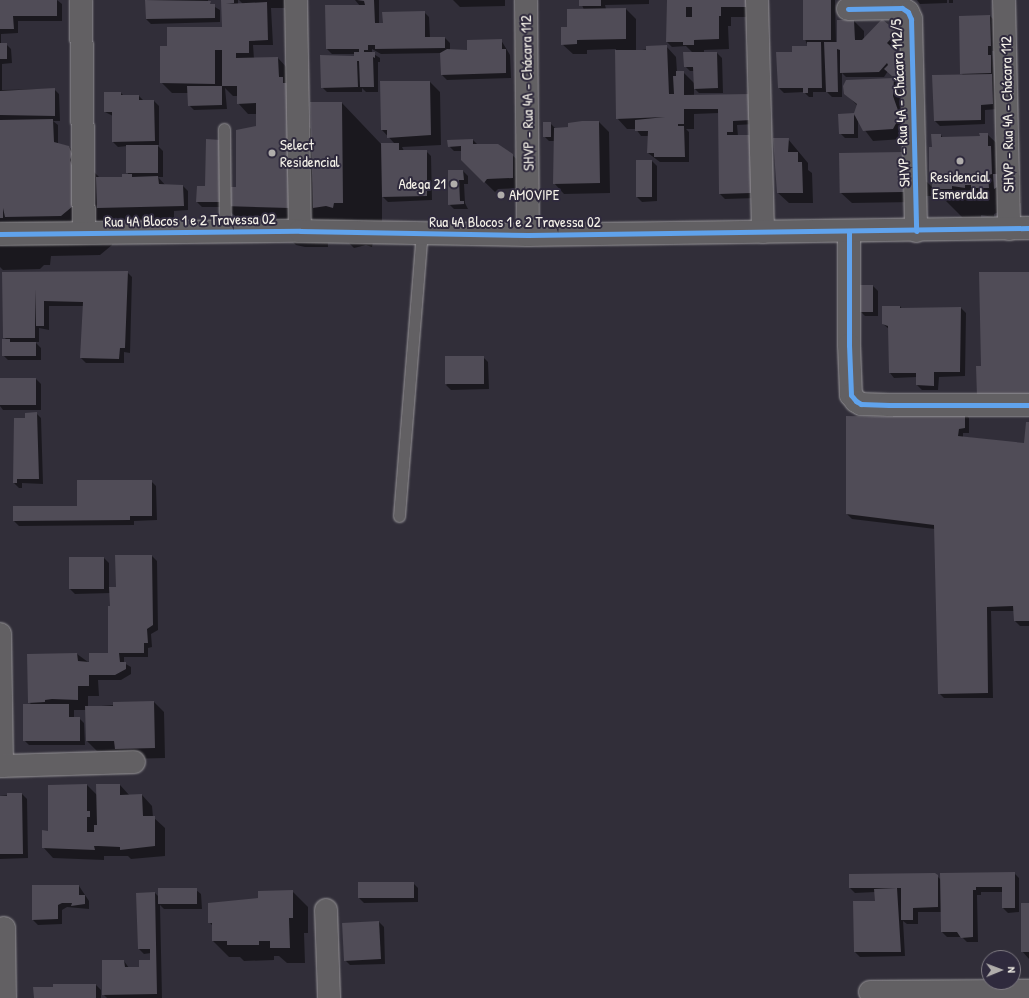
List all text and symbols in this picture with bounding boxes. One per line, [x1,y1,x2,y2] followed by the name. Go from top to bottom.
[517,15,537,171] street label: SHVP - Rua 4A - Chácara 112
[887,18,913,188] street label: SHVP - Rua 4A - Chácara 112/5
[997,36,1017,192] street label: SHVP - Rua 4A - Chácara 112
[280,135,340,170] place label: Select Residencial
[267,148,277,158] marker: Select Residencial
[955,156,965,166] marker: Residencial Esmeralda
[930,167,990,202] place label: Residencial Esmeralda
[398,175,446,193] place label: Adega 21
[449,179,459,189] marker: Adega 21
[509,186,559,204] place label: AMOVIPE
[496,190,506,200] marker: AMOVIPE
[104,210,276,230] street label: Rua 4A Blocos 1 e 2 Travessa 02
[429,213,601,231] street label: Rua 4A Blocos 1 e 2 Travessa 02
[981,950,1021,990] north arrow
[1005,967,1019,973] text: N

